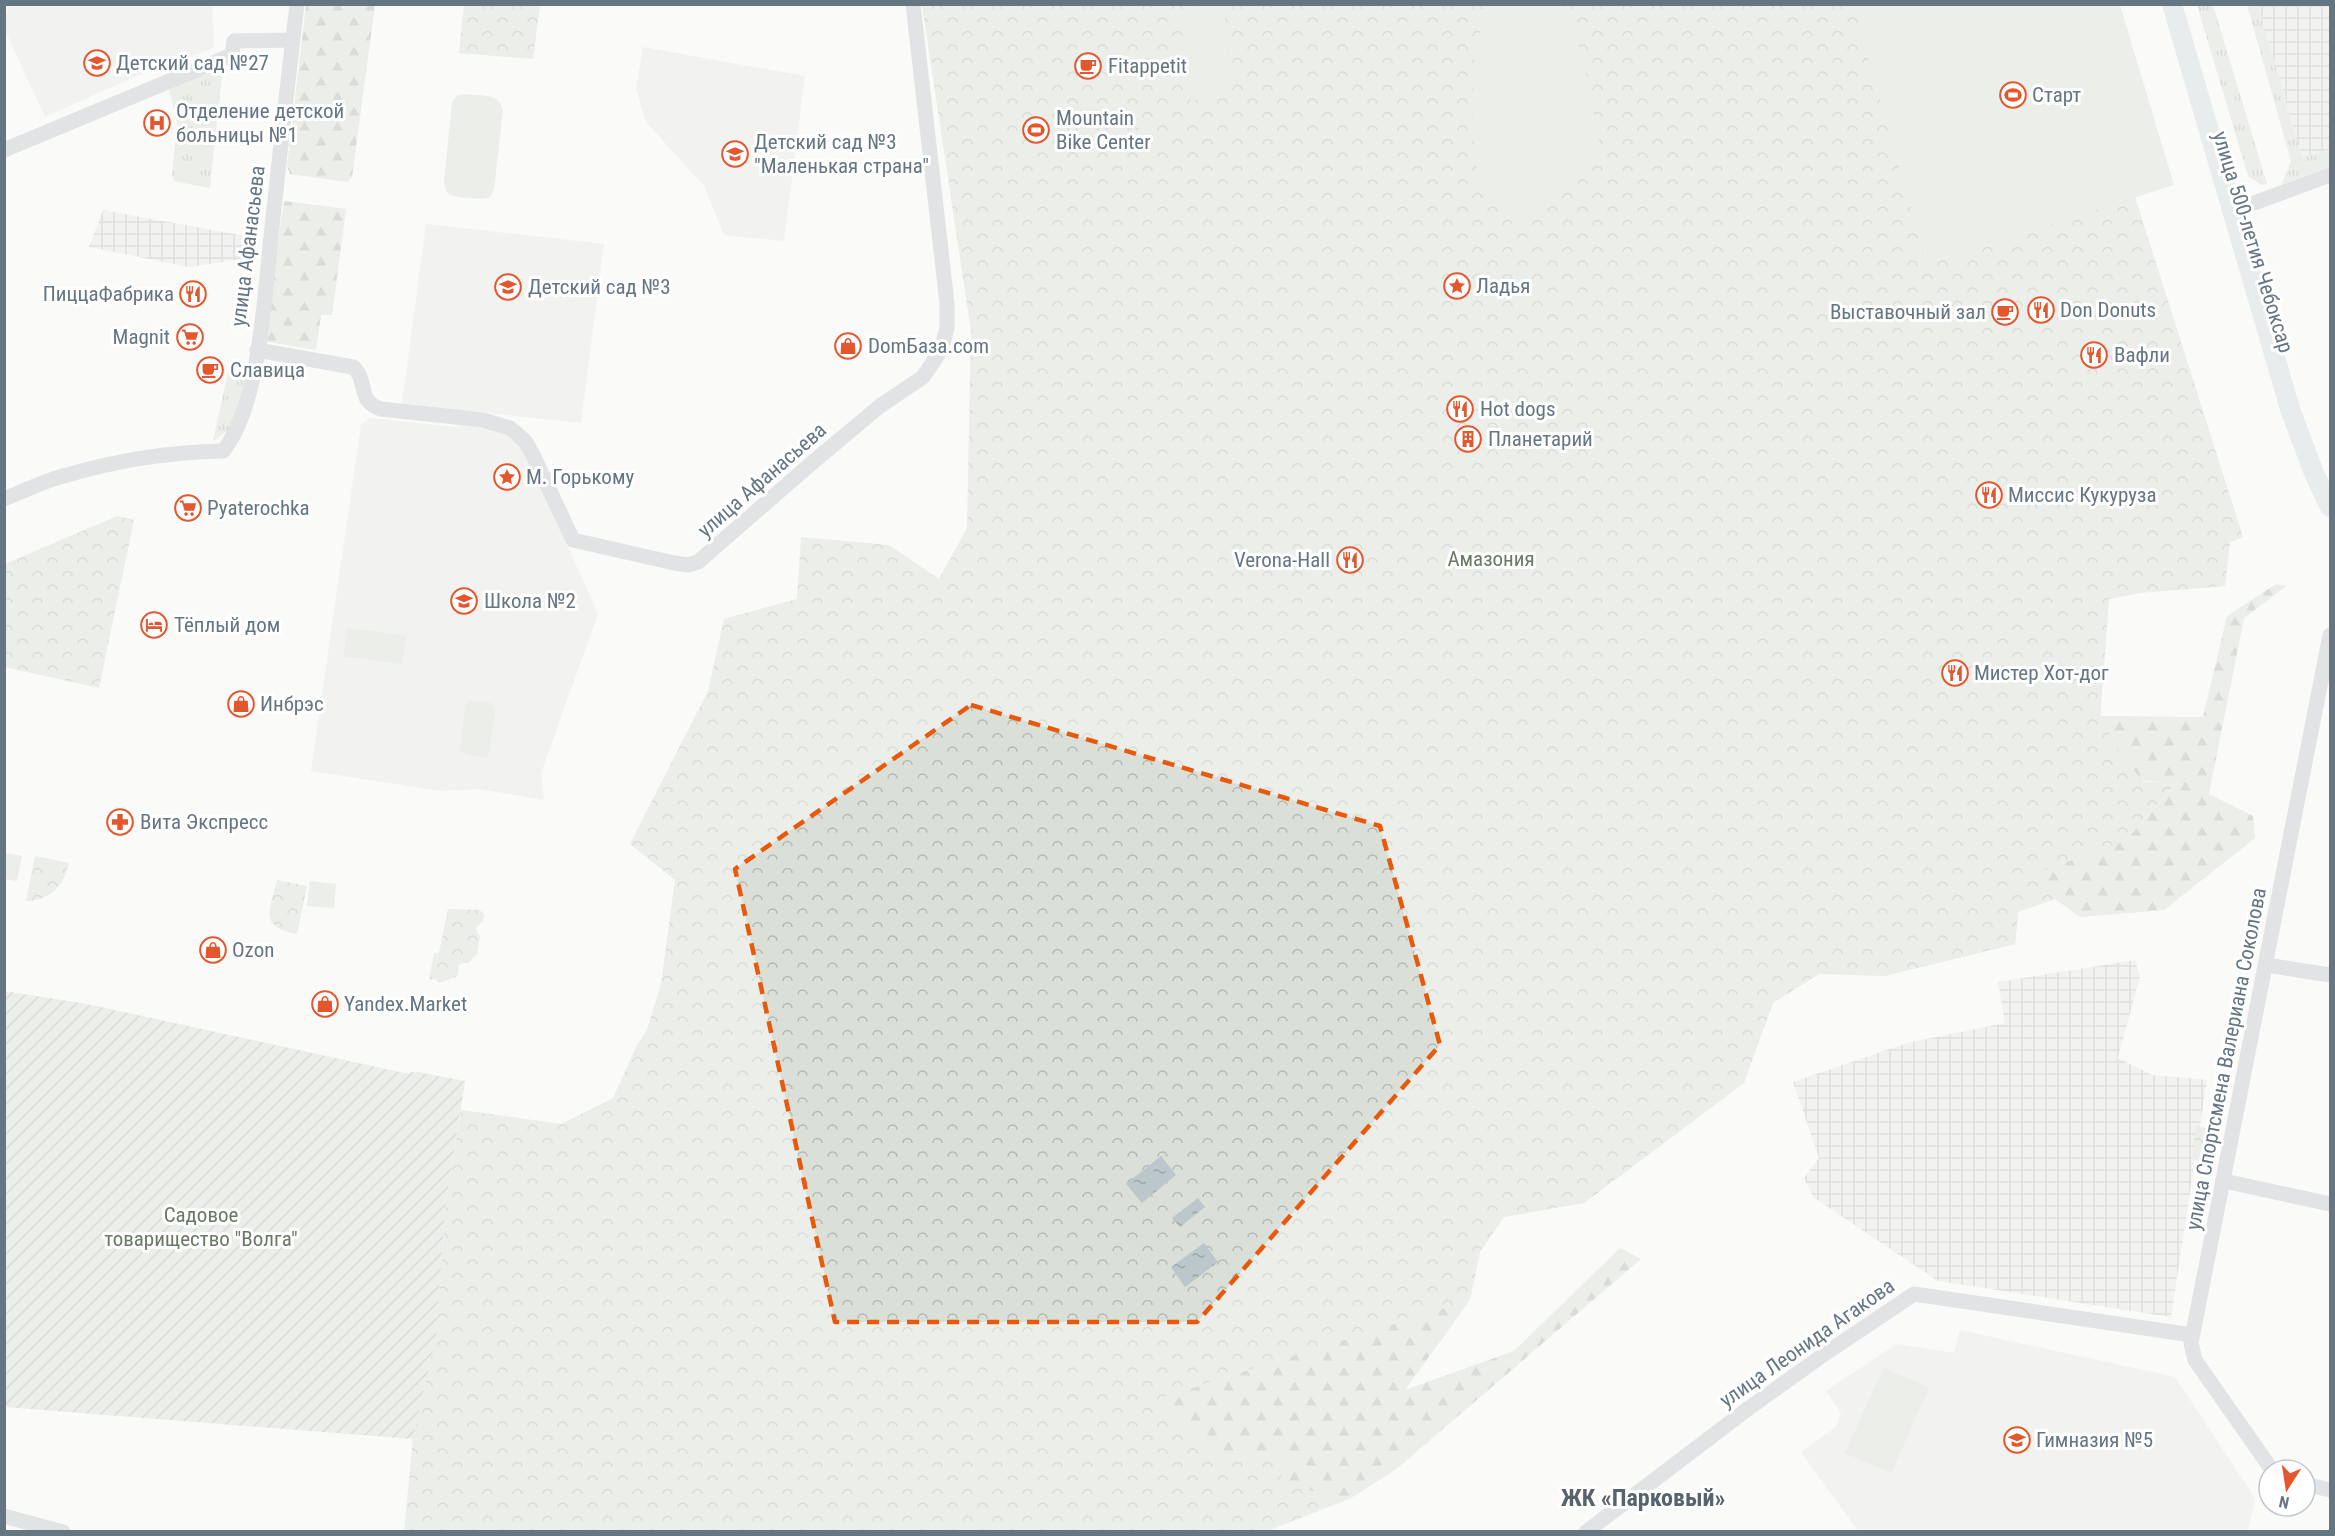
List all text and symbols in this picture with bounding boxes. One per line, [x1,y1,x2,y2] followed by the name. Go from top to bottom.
[82,48,112,78] school or university icon: Детский сад №27
[116,51,269,75] place label: Детский сад №27
[1073,51,1103,81] cafe icon: Fitappetit
[1108,54,1187,78] place label: Fitappetit
[1998,80,2028,110] sports icon: Старт
[2032,83,2081,107] place label: Старт
[176,99,344,147] place label: Отделение детской больницы №1
[1056,106,1151,154] place label: Mountain Bike Center
[142,108,172,138] hospital icon: Отделение детской больницы №1
[1021,115,1051,145] sports icon: Mountain Bike Center
[2208,128,2298,356] street label: улица 500-летия Чебоксар
[754,130,929,178] place label: Детский сад №3 "Маленькая страна"
[720,139,750,169] school or university icon: Детский сад №3 "Маленькая страна"
[226,164,270,328] street label: улица Афанасьева
[1442,271,1472,301] place icon: Ладья
[493,272,523,302] school or university icon: Детский сад №3
[1476,274,1530,298] place label: Ладья
[528,275,671,299] place label: Детский сад №3
[178,279,208,309] restaurant icon: ПиццаФабрика
[43,282,174,306] place label: ПиццаФабрика
[2026,295,2056,325] restaurant icon: Don Donuts
[1990,297,2020,327] cafe icon: Выставочный зал
[2060,298,2156,322] place label: Don Donuts
[1830,300,1986,324] place label: Выставочный зал
[175,322,205,352] supermarket icon: Magnit
[113,325,170,349] place label: Magnit
[833,331,863,361] shop icon: DomБаза.com
[868,334,989,358] place label: DomБаза.com
[2079,340,2109,370] restaurant icon: Вафли
[2114,343,2170,367] place label: Вафли
[195,355,225,385] cafe icon: Славица
[230,358,305,382] place label: Славица
[1445,394,1475,424] restaurant icon: Hot dogs
[1480,397,1556,421] place label: Hot dogs
[693,418,831,542] street label: улица Афанасьева
[1453,424,1483,454] building icon: Планетарий
[1488,427,1593,451] place label: Планетарий
[492,462,522,492] place icon: М. Горькому
[526,465,634,489] place label: М. Горькому
[1974,480,2004,510] restaurant icon: Миссис Кукуруза
[2008,483,2157,507] place label: Миссис Кукуруза
[173,493,203,523] supermarket icon: Pyaterochka
[207,496,310,520] place label: Pyaterochka
[1335,545,1365,575] restaurant icon: Verona-Hall
[1447,547,1535,571] park label: Амазония
[1234,548,1330,572] place label: Verona-Hall
[449,586,479,616] school or university icon: Школа №2
[484,589,576,613] place label: Школа №2
[139,610,169,640] hotel icon: Тёплый дом
[174,613,280,637] place label: Тёплый дом
[1940,658,1970,688] restaurant icon: Мистер Хот-дог
[1974,661,2109,685] place label: Мистер Хот-дог
[226,689,256,719] shop icon: Инбрэс
[260,692,324,716] place label: Инбрэс
[105,807,135,837] pharmacy icon: Вита Экспресс
[140,810,268,834] place label: Вита Экспресс
[2181,886,2271,1232] street label: улица Спортсмена Валериана Соколова
[198,935,228,965] shop icon: Ozon
[232,938,274,962] place label: Ozon
[310,989,340,1019] shop icon: Yandex.Market
[344,992,467,1016] place label: Yandex.Market
[104,1203,298,1251] park label: Садовое товарищество "Волга"
[1715,1274,1899,1412] street label: улица Леонида Агакова
[2002,1425,2032,1455] school or university icon: Гимназия №5
[2036,1428,2153,1452] place label: Гимназия №5
[2257,1458,2317,1518] north arrow
[1561,1484,1725,1512] district label: ЖК «Парковый»
[2277,1492,2291,1512] text: N

